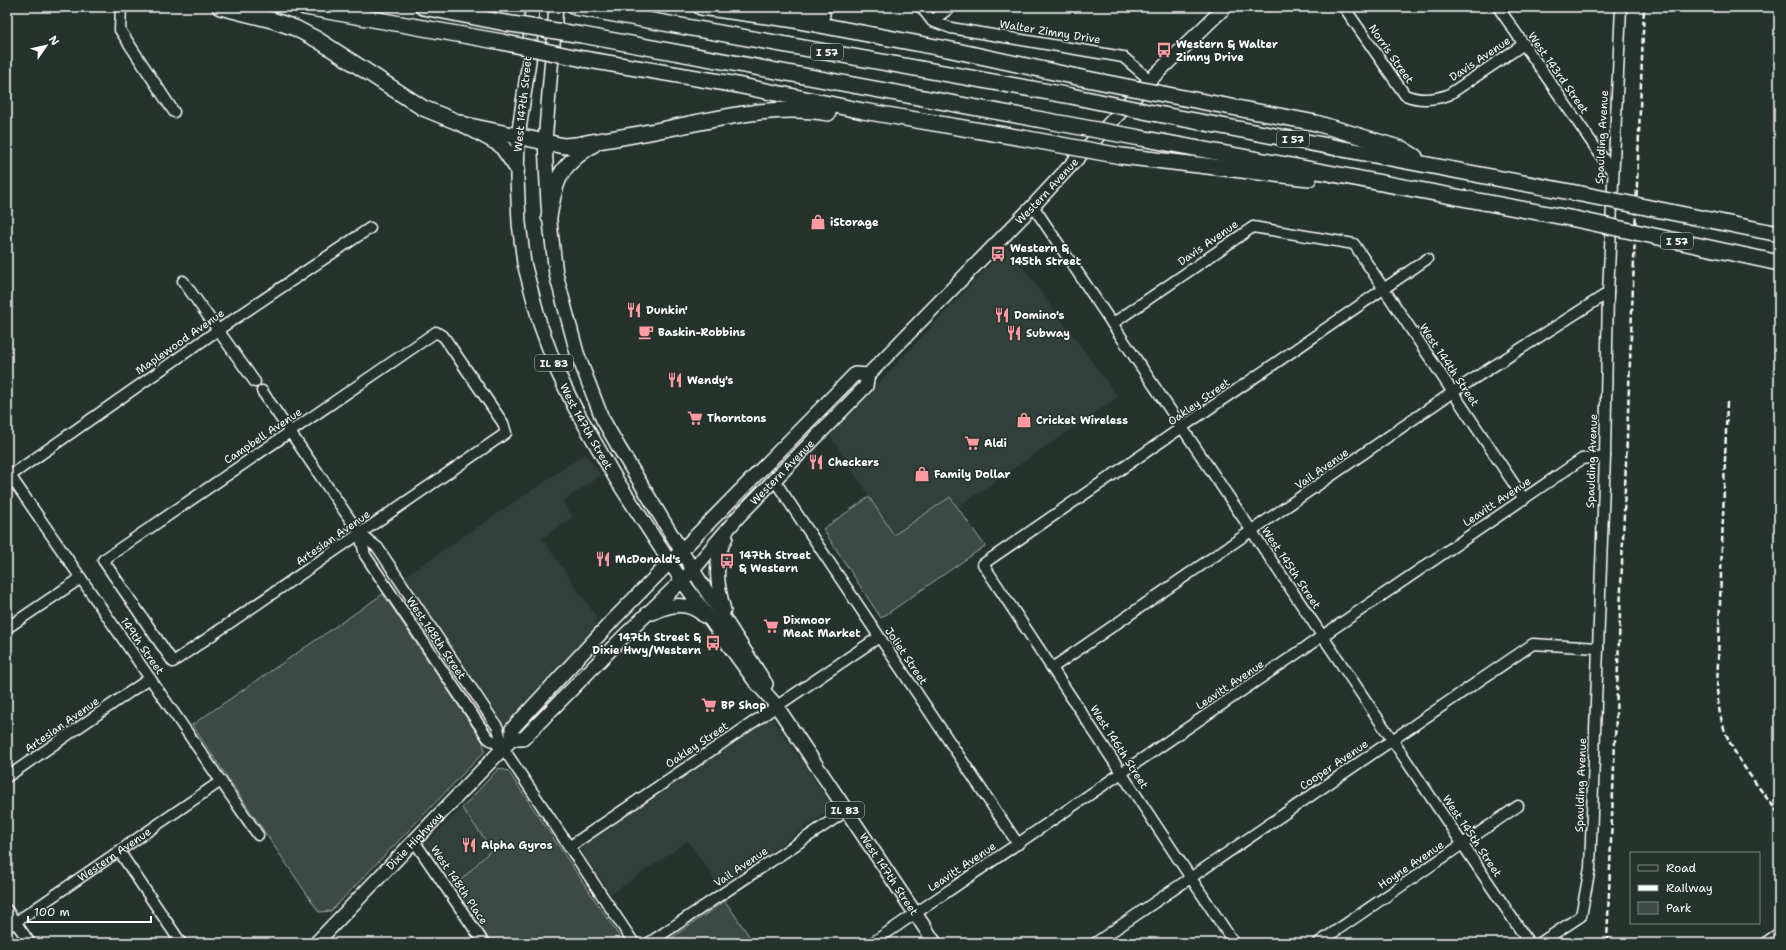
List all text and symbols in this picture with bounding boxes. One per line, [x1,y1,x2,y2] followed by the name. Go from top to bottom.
[998,17,1102,47] street label: Walter Zimny Drive
[1365,21,1417,87] street label: Norris Street
[26,26,66,66] north arrow
[1524,29,1592,117] street label: West 143rd Street
[45,33,63,49] text: N
[1447,33,1513,85] street label: Davis Avenue
[1176,37,1278,65] place label: Western & Walter Zimny Drive
[1155,41,1173,59] bus stop icon: Western & Walter Zimny Drive
[811,44,843,60] road number: I 57
[511,55,536,153] street label: West 147th Street
[1592,90,1612,184] street label: Spaulding Avenue
[1277,131,1309,147] road number: I 57
[1012,154,1082,228] street label: Western Avenue
[809,213,827,231] shop icon: iStorage
[830,215,879,230] place label: iStorage
[1175,217,1241,269] street label: Davis Avenue
[1661,233,1693,249] road number: I 57
[1010,241,1082,269] place label: Western & 145th Street
[989,245,1007,263] bus stop icon: Western & 145th Street
[625,301,643,319] restaurant icon: Dunkin'
[646,303,688,318] place label: Dunkin'
[133,306,227,378] street label: Maplewood Avenue
[993,306,1011,324] restaurant icon: Domino's
[1014,308,1064,323] place label: Domino's
[1416,321,1482,409] street label: West 144th Street
[637,323,655,341] cafe icon: Baskin-Robbins
[1005,324,1023,342] restaurant icon: Subway
[658,325,746,340] place label: Baskin-Robbins
[1026,326,1070,341] place label: Subway
[535,355,573,371] road number: IL 83
[666,371,684,389] restaurant icon: Wendy's
[687,373,733,388] place label: Wendy's
[1165,375,1233,429] street label: Oakley Street
[557,381,616,472] street label: West 147th Street
[221,404,305,468] street label: Campbell Avenue
[686,409,704,427] supermarket icon: Thorntons
[707,411,767,426] place label: Thorntons
[1015,411,1033,429] shop icon: Cricket Wireless
[1036,413,1128,428] place label: Cricket Wireless
[1583,414,1601,508] street label: Spaulding Avenue
[963,434,981,452] supermarket icon: Aldi
[746,436,817,508] street label: Western Avenue
[984,436,1007,451] place label: Aldi
[1292,445,1352,493] street label: Vail Avenue
[807,453,825,471] restaurant icon: Checkers
[828,455,879,470] place label: Checkers
[913,465,931,483] shop icon: Family Dollar
[934,467,1011,482] place label: Family Dollar
[1460,474,1534,530] street label: Leavitt Avenue
[293,507,373,569] street label: Artesian Avenue
[1258,524,1324,612] street label: West 145th Street
[739,548,811,576] place label: 147th Street & Western
[594,550,612,568] restaurant icon: McDonald's
[615,552,681,567] place label: McDonald's
[718,552,736,570] bus stop icon: 147th Street & Western
[403,594,469,682] street label: West 148th Street
[783,613,861,641] place label: Dixmoor Meat Market
[117,614,167,678] street label: 149th Street
[762,617,780,635] supermarket icon: Dixmoor Meat Market
[881,624,931,688] street label: Joliet Street
[592,630,702,658] place label: 147th Street & Dixie Hwy/Western
[704,634,722,652] bus stop icon: 147th Street & Dixie Hwy/Western
[1193,657,1267,713] street label: Leavitt Avenue
[22,694,102,756] street label: Artesian Avenue
[700,696,718,714] supermarket icon: BP Shop
[721,698,766,713] place label: BP Shop
[1086,702,1152,792] street label: West 146th Street
[663,718,731,772] street label: Oakley Street
[1297,736,1371,794] street label: Cooper Avenue
[1572,738,1590,832] street label: Spaulding Avenue
[1439,792,1505,880] street label: West 145th Street
[826,802,864,818] road number: IL 83
[383,808,446,873] street label: Dixie Highway
[74,824,154,885] street label: Western Avenue
[856,830,922,918] street label: West 147th Street
[460,836,478,854] restaurant icon: Alpha Gyros
[1375,837,1447,893] street label: Hoyne Avenue
[481,838,553,853] place label: Alpha Gyros
[925,839,999,895] street label: Leavitt Avenue
[427,843,491,927] street label: West 148th Place
[711,843,771,891] street label: Vail Avenue
[1630,852,1760,924] legend
[1666,860,1697,876] text: Road
[1666,880,1713,896] text: Railway
[28,898,151,924] scale bar
[1666,900,1692,916] text: Park
[34,904,70,920] text: 100 m

